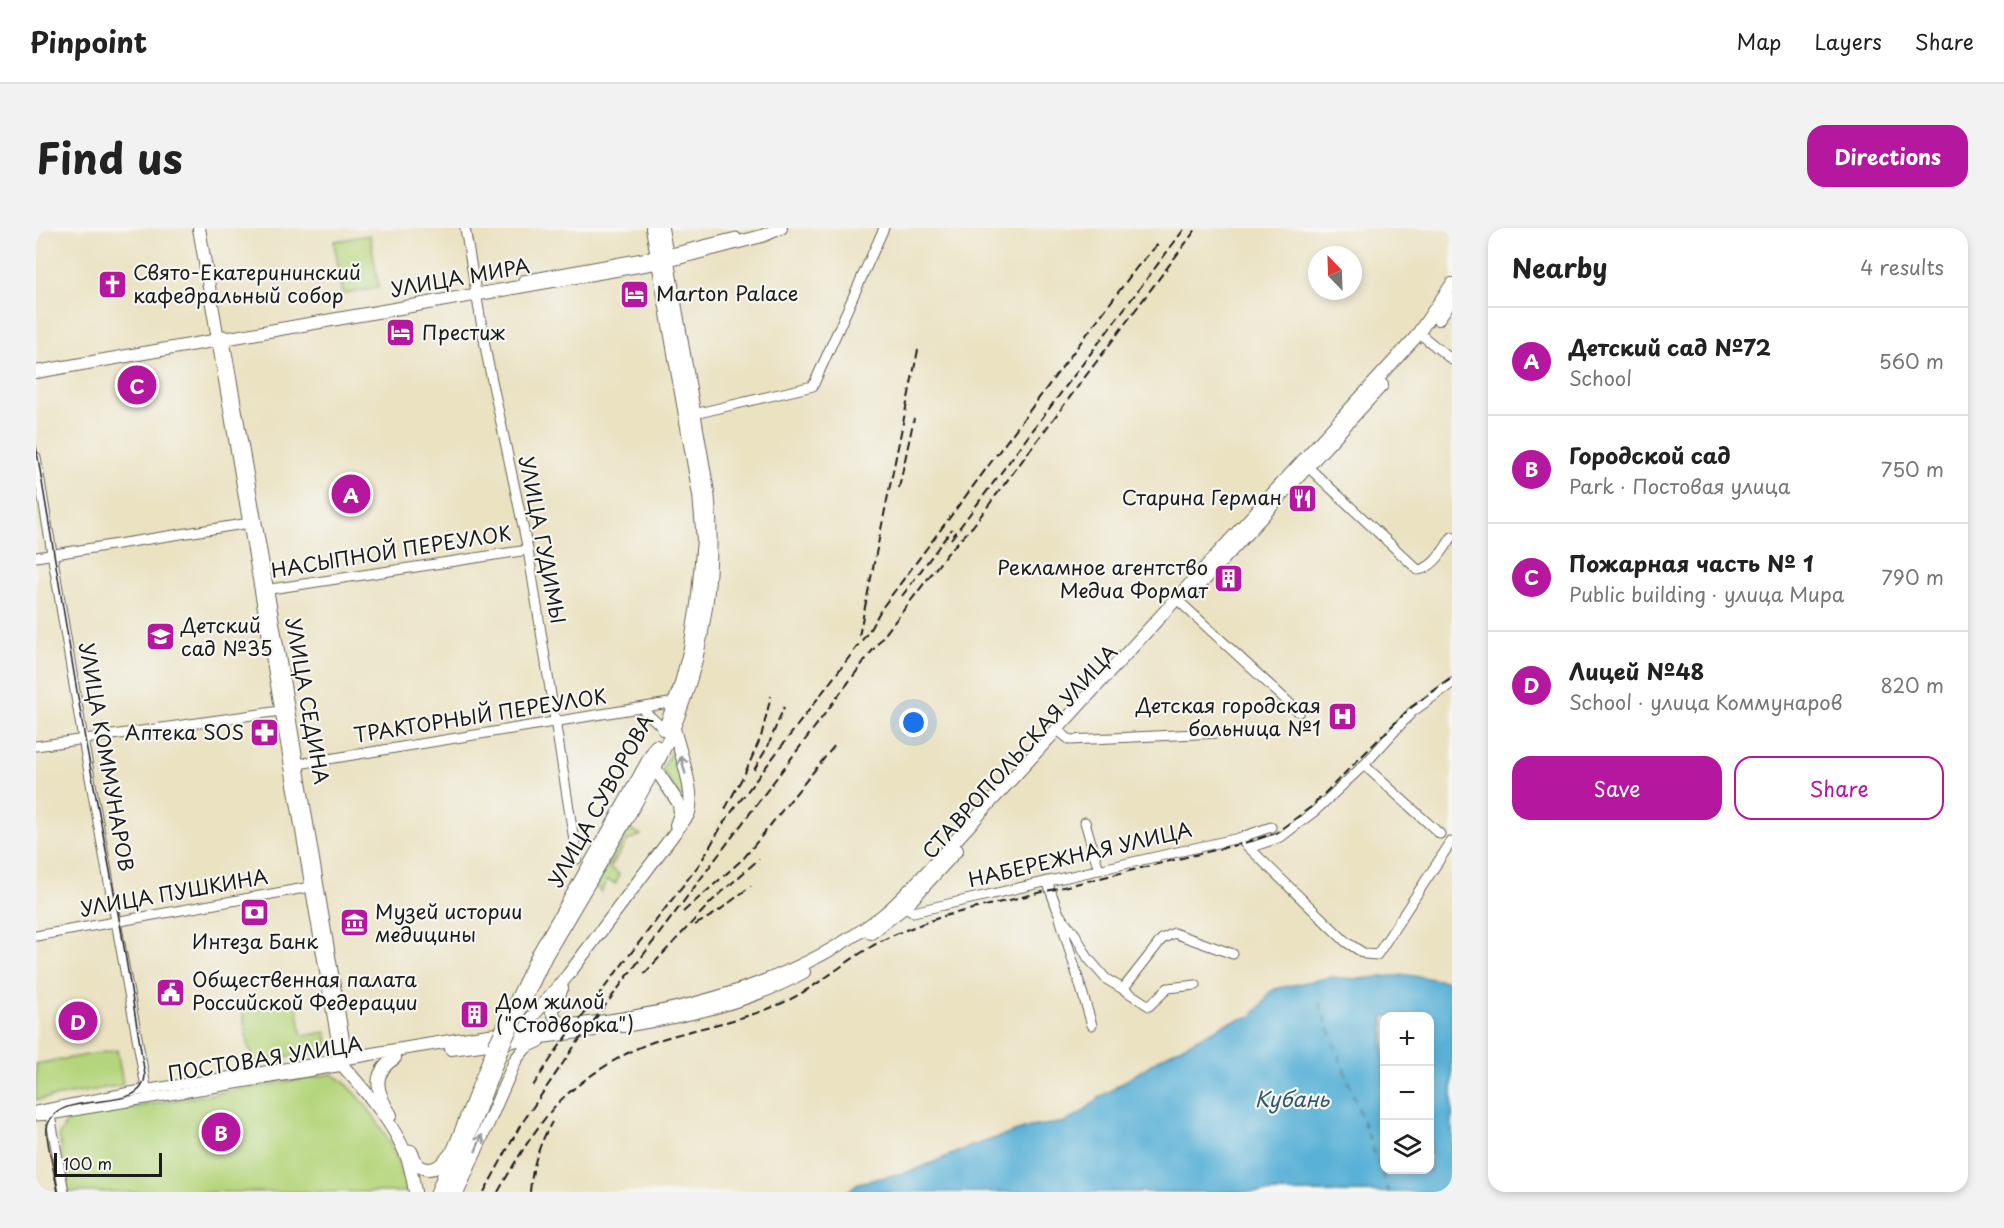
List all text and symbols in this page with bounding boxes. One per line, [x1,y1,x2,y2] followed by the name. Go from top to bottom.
[30,20,147,63] text: Pinpoint
[1737,25,1781,57] text: Map
[1814,25,1882,57] text: Layers
[1915,25,1974,57] text: Share
[36,125,183,188] text: Find us
[1807,125,1968,187] button: Directions
[1308,246,1362,300] north arrow
[1512,248,1607,287] text: Nearby
[388,250,532,304] street label: УЛИЦА МИРА
[1860,252,1944,282] text: 4 results
[133,257,361,310] place label: Свято-Екатерининский кафедральный собор
[96,268,128,300] church icon: Свято-Екатерининский кафедральный собор
[619,278,651,310] hotel icon: Marton Palace
[656,278,798,308] place label: Marton Palace
[385,317,417,349] hotel icon: Престиж
[422,317,505,347] place label: Престиж
[1569,330,1771,363] text: Детский сад №72
[1524,346,1539,376] text: A
[1879,346,1944,376] text: 560 m
[118,362,156,408] pin: C
[1569,363,1632,393] text: School
[1569,438,1731,471] text: Городской сад
[512,453,574,626] street label: УЛИЦА ГУДИМЫ
[1525,454,1538,484] text: B
[1881,454,1944,484] text: 750 m
[1569,471,1790,501] text: Park · Постовая улица
[332,472,370,516] pin: A
[1122,482,1282,512] place label: Старина Герман
[1287,482,1319,514] restaurant icon: Старина Герман
[269,517,513,585] street label: НАСЫПНОЙ ПЕРЕУЛОК
[1569,546,1814,579] text: Пожарная часть № 1
[997,552,1208,605] place label: Рекламное агентство Медиа Формат
[1524,562,1539,592] text: C
[1881,562,1944,592] text: 790 m
[1213,563,1245,595] building icon: Рекламное агентство Медиа Формат
[1569,579,1844,609] text: Public building · улица Мира
[180,610,273,663] place label: Детский сад №35
[279,615,337,786] street label: УЛИЦА СЕДИНА
[144,621,176,653] school or university icon: Детский сад №35
[915,637,1124,865] street label: СТАВРОПОЛЬСКАЯ УЛИЦА
[72,640,142,874] street label: УЛИЦА КОММУНАРОВ
[1569,654,1704,687] text: Лицей №48
[1524,670,1539,700] text: D
[1881,670,1944,700] text: 820 m
[351,680,608,750] street label: ТРАКТОРНЫЙ ПЕРЕУЛОК
[1569,687,1843,717] text: School · улица Коммунаров
[1135,690,1321,743] place label: Детская городская больница №1
[1326,701,1358,733] hospital icon: Детская городская больница №1
[899,708,928,737] your location
[540,709,660,892] street label: УЛИЦА СУВОРОВА
[125,717,244,747] place label: Аптека SOS
[249,717,281,749] pharmacy icon: Аптека SOS
[677,756,688,775] one-way arrow
[1512,756,1722,820] button: Save
[1734,756,1944,820] button: Share
[965,814,1194,894] street label: НАБЕРЕЖНАЯ УЛИЦА
[78,861,270,923] street label: УЛИЦА ПУШКИНА
[239,896,271,928] bank icon: Интеза Банк
[375,896,522,949] place label: Музей истории медицины
[338,907,370,939] museum icon: Музей истории медицины
[192,926,318,956] place label: Интеза Банк
[192,964,418,1017] place label: Общественная палата Российской Федерации
[155,976,187,1008] public building icon: Общественная палата Российской Федерации
[495,986,634,1039] place label: Дом жилой ("Стодворка")
[58,998,98,1044] pin: D
[459,998,491,1030] building icon: Дом жилой ("Стодворка")
[1380,1012,1434,1174] map controls
[1380,1012,1434,1066] button: +
[166,1028,364,1088] street label: ПОСТОВАЯ УЛИЦА
[1380,1066,1434,1120] button: −
[1255,1082,1330,1114] water label: Кубань
[202,1110,240,1154] pin: B
[1380,1120,1434,1174] button: layers
[474,1135,485,1153] one-way arrow
[54,1150,162,1178] scale bar
[63,1151,112,1175] text: 100 m

